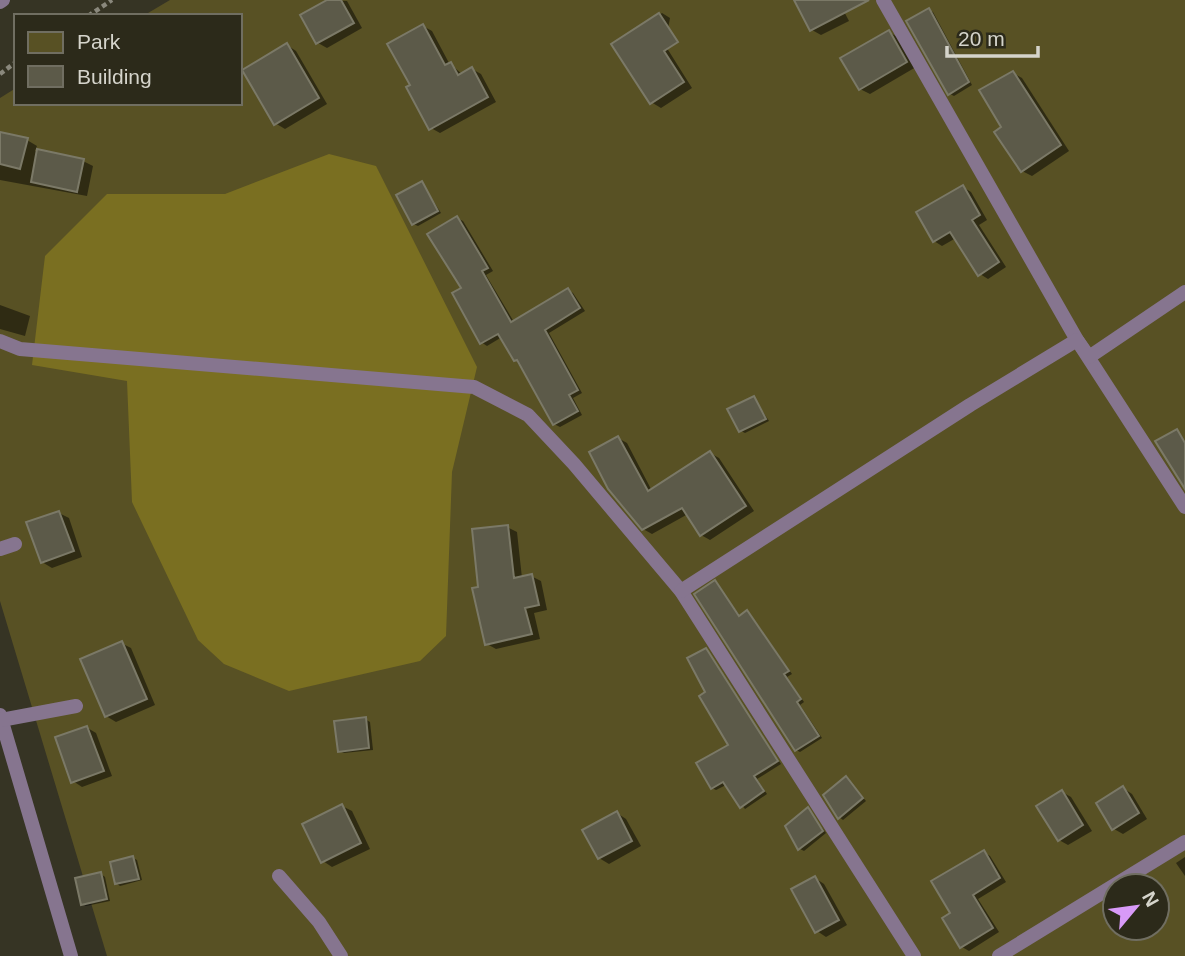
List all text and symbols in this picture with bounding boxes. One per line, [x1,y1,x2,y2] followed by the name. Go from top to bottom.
[14,14,242,105] legend
[947,14,1038,58] scale bar
[958,27,1005,50] text: 20 m
[77,30,121,53] text: Park
[77,65,152,88] text: Building
[1101,872,1171,942] north arrow
[1138,888,1163,910] text: N

